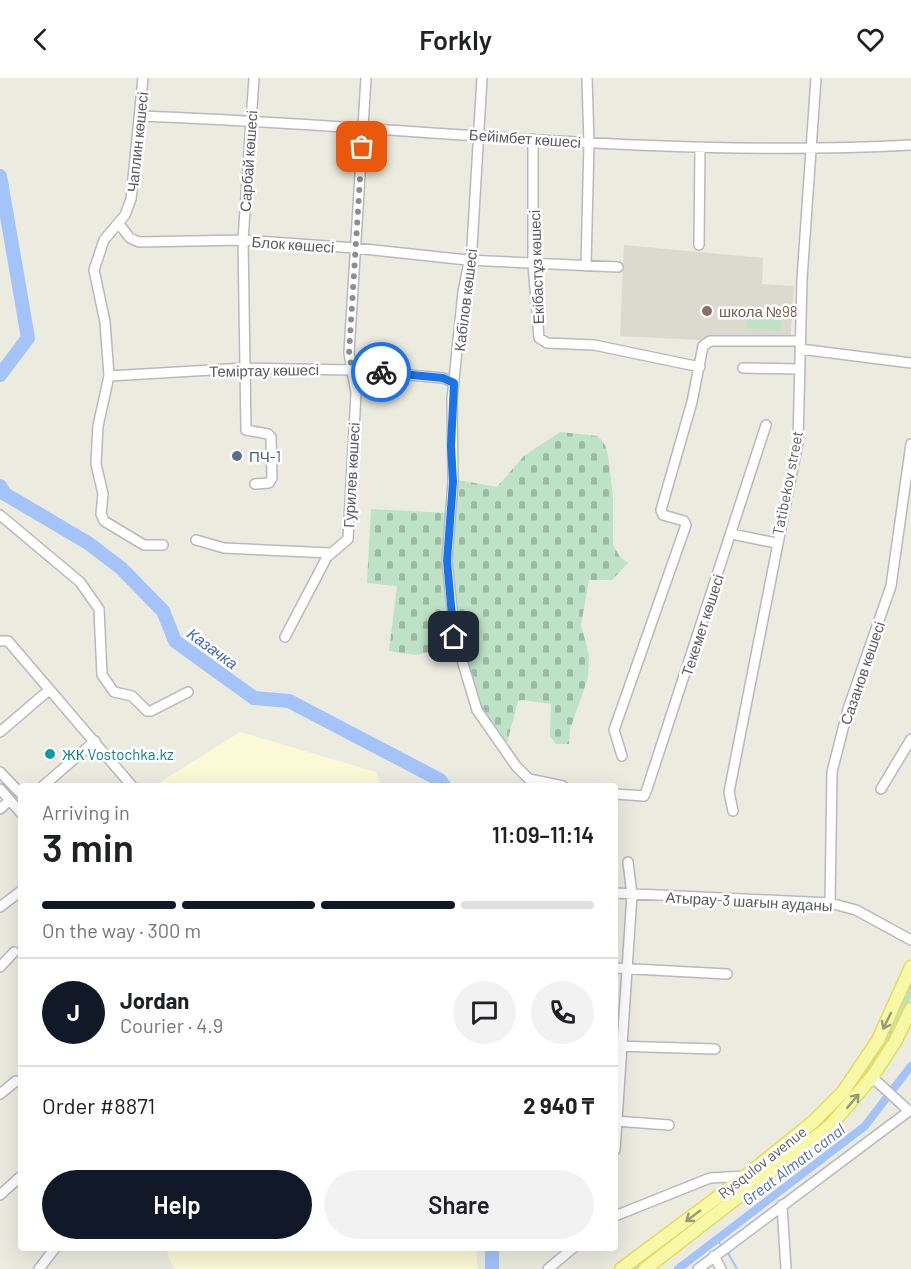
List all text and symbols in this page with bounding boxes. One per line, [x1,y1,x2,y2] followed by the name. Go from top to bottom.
[24,23,57,56] icon: back
[419,23,492,55] text: Forkly
[854,23,887,56] icon: heart
[123,91,151,193] street label: Чаплин көшесі
[235,110,261,212] street label: Сарбай көшесі
[336,121,387,172] pin
[468,125,582,151] street label: Бейімбет көшесі
[345,130,378,163] icon: bag
[525,210,547,324] street label: Екібастұз көшесі
[251,232,335,256] street label: Блок көшесі
[450,248,480,352] street label: Кабілов көшесі
[719,302,798,320] place label: школа №98
[700,304,714,318] marker: школа №98
[351,342,411,402] courier
[365,356,398,389] icon: bike
[209,360,319,380] street label: Теміртау көшесі
[339,422,363,528] street label: Гурилев көшесі
[768,429,806,537] street label: Tatibekov street
[249,447,281,465] place label: ПЧ-1
[230,449,244,463] marker: ПЧ-1
[677,572,727,678] street label: Текемет көшесі
[428,611,479,662] pin
[836,619,888,727] street label: Сазанов көшесі
[437,620,470,653] icon: home
[184,623,242,673] water label: Казачка
[62,745,174,763] place label: ЖК Vostochka.kz
[43,747,57,761] marker: ЖК Vostochka.kz
[42,800,130,824] text: Arriving in
[492,821,594,847] text: 11:09–11:14
[42,823,134,870] text: 3 min
[665,888,833,914] street label: Атырау-3 шағын ауданы
[42,918,201,942] text: On the way · 300 m
[453,981,516,1044] button: chat
[531,981,594,1044] button: phone
[120,987,189,1013] text: Jordan
[67,999,80,1025] text: J
[881,1011,893,1029] one-way arrow
[120,1013,223,1037] text: Courier · 4.9
[42,1092,155,1118] text: Order #8871
[523,1092,594,1118] text: 2 940 ₸
[847,1093,860,1109] one-way arrow
[738,1119,849,1209] water label: Great Almatı canal
[714,1122,810,1202] street label: Rysqulov avenue
[42,1170,312,1239] button: Help
[324,1170,594,1239] button: Share
[685,1210,701,1222] one-way arrow

